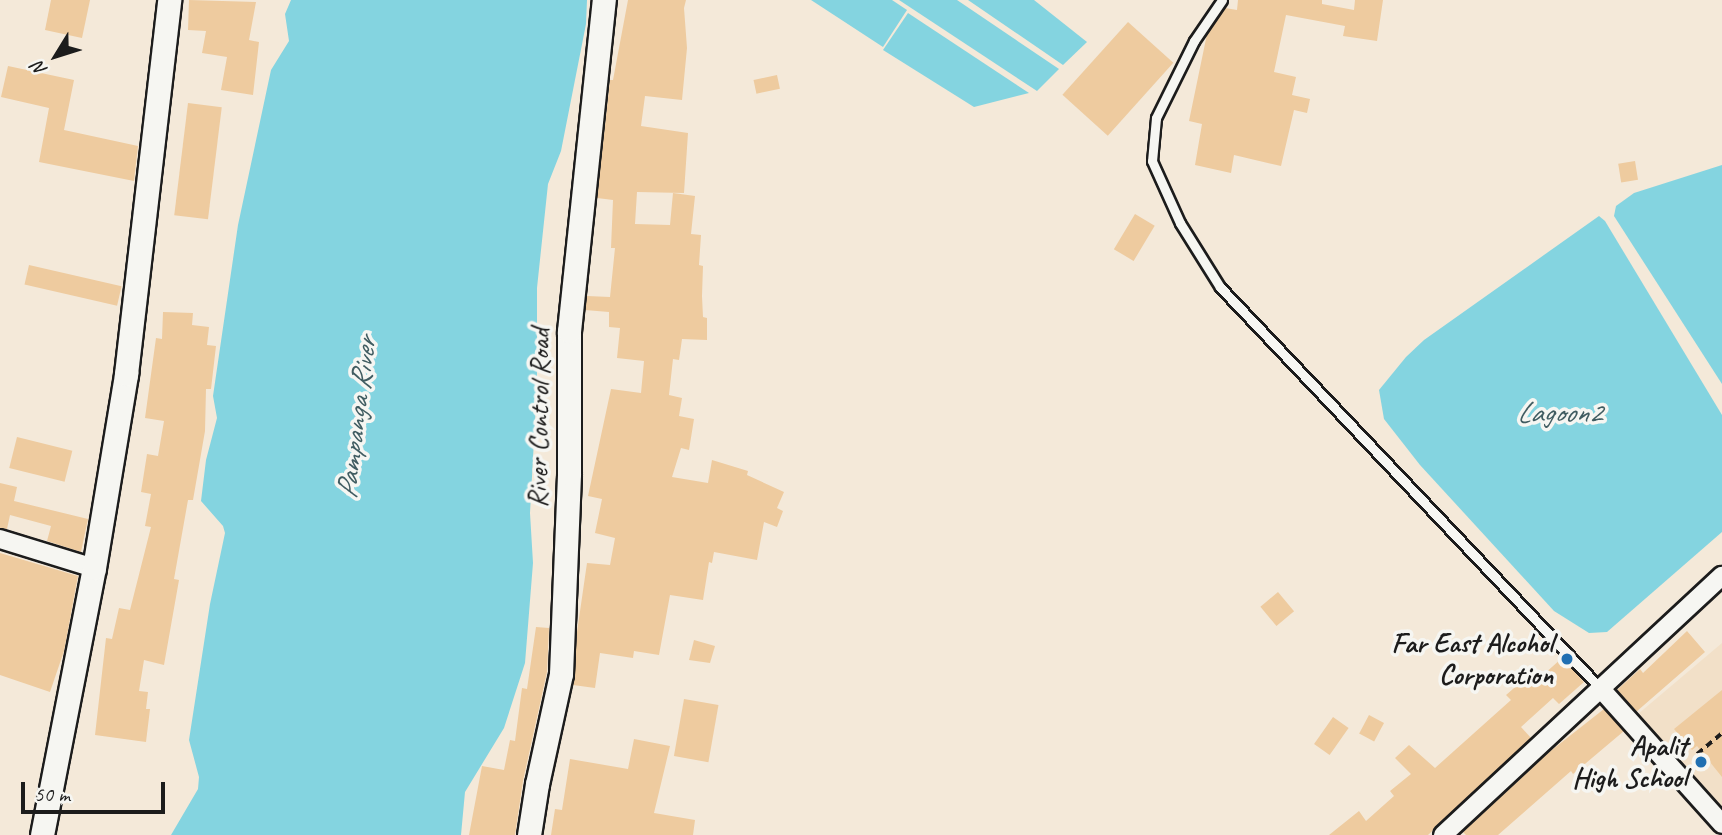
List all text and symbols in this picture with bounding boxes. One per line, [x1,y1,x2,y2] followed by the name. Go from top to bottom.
[21,21,91,91] north arrow
[26,57,53,81] text: N
[521,328,557,508] street label: River Control Road
[328,335,384,501] water label: Pampanga River
[1517,394,1601,430] water label: Lagoon2
[1391,626,1553,692] place label: Far East Alcohol Corporation
[1559,651,1575,667] marker: Far East Alcohol Corporation
[1574,729,1687,795] place label: Apalit High School
[1693,754,1709,770] marker: Apalit High School
[24,768,168,812] scale bar
[34,781,70,807] text: 50 m

